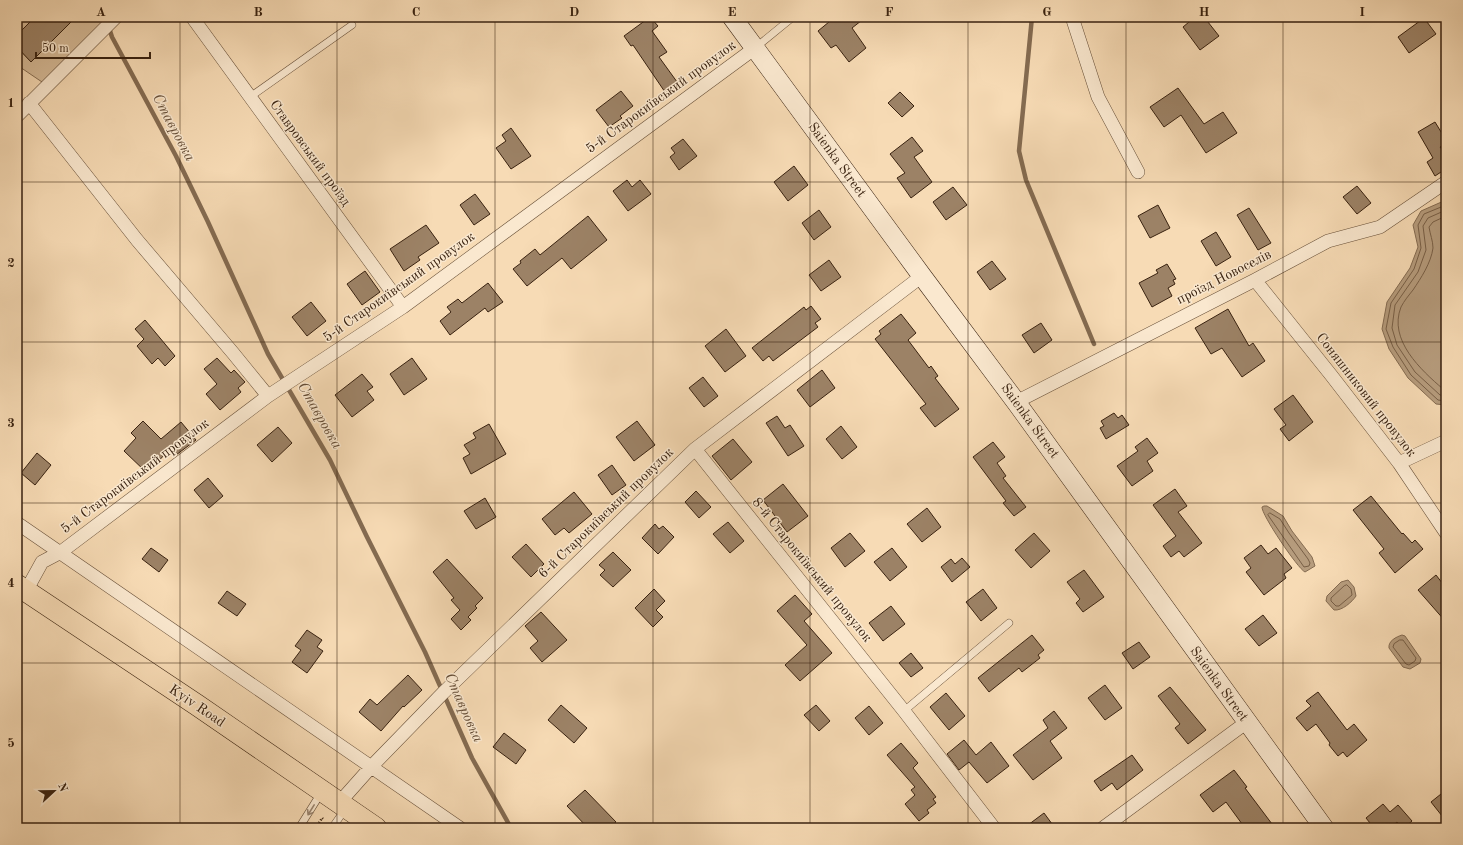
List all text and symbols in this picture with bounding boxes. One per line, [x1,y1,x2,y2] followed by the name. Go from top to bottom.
[96,6,106,19] text: A
[253,6,263,19] text: B
[412,6,420,19] text: C
[569,6,579,19] text: D
[728,6,737,19] text: E
[885,6,894,19] text: F
[1042,6,1052,19] text: G
[1199,6,1210,19] text: H
[1359,6,1365,19] text: I
[36,34,150,60] scale bar
[584,38,738,156] street label: 5-й Старокиївський провулок
[42,42,69,55] text: 50 m
[149,92,197,164] water label: Ставровка
[7,97,15,110] text: 1
[267,97,353,209] street label: Ставровський проїзд
[805,120,869,200] street label: Saienka Street
[321,229,477,345] street label: 5-й Старокиївський провулок
[1174,247,1274,307] street label: проїзд Новоселів
[7,257,15,270] text: 2
[1313,330,1419,460] street label: Соняшниковий провулок
[294,380,344,452] water label: Ставровка
[998,381,1062,461] street label: Saienka Street
[58,416,212,536] street label: 5-й Старокиївський провулок
[7,417,15,430] text: 3
[536,445,676,581] street label: 6-й Старокиївський провулок
[750,495,874,645] street label: 8-й Старокиївський провулок
[7,577,15,590] text: 4
[1187,644,1251,724] street label: Saienka Street
[441,671,485,745] water label: Ставровка
[166,682,228,730] street label: Kyiv Road
[7,737,15,750] text: 5
[34,771,74,811] north arrow
[55,782,69,794] text: N
[306,804,315,815] one-way arrow

